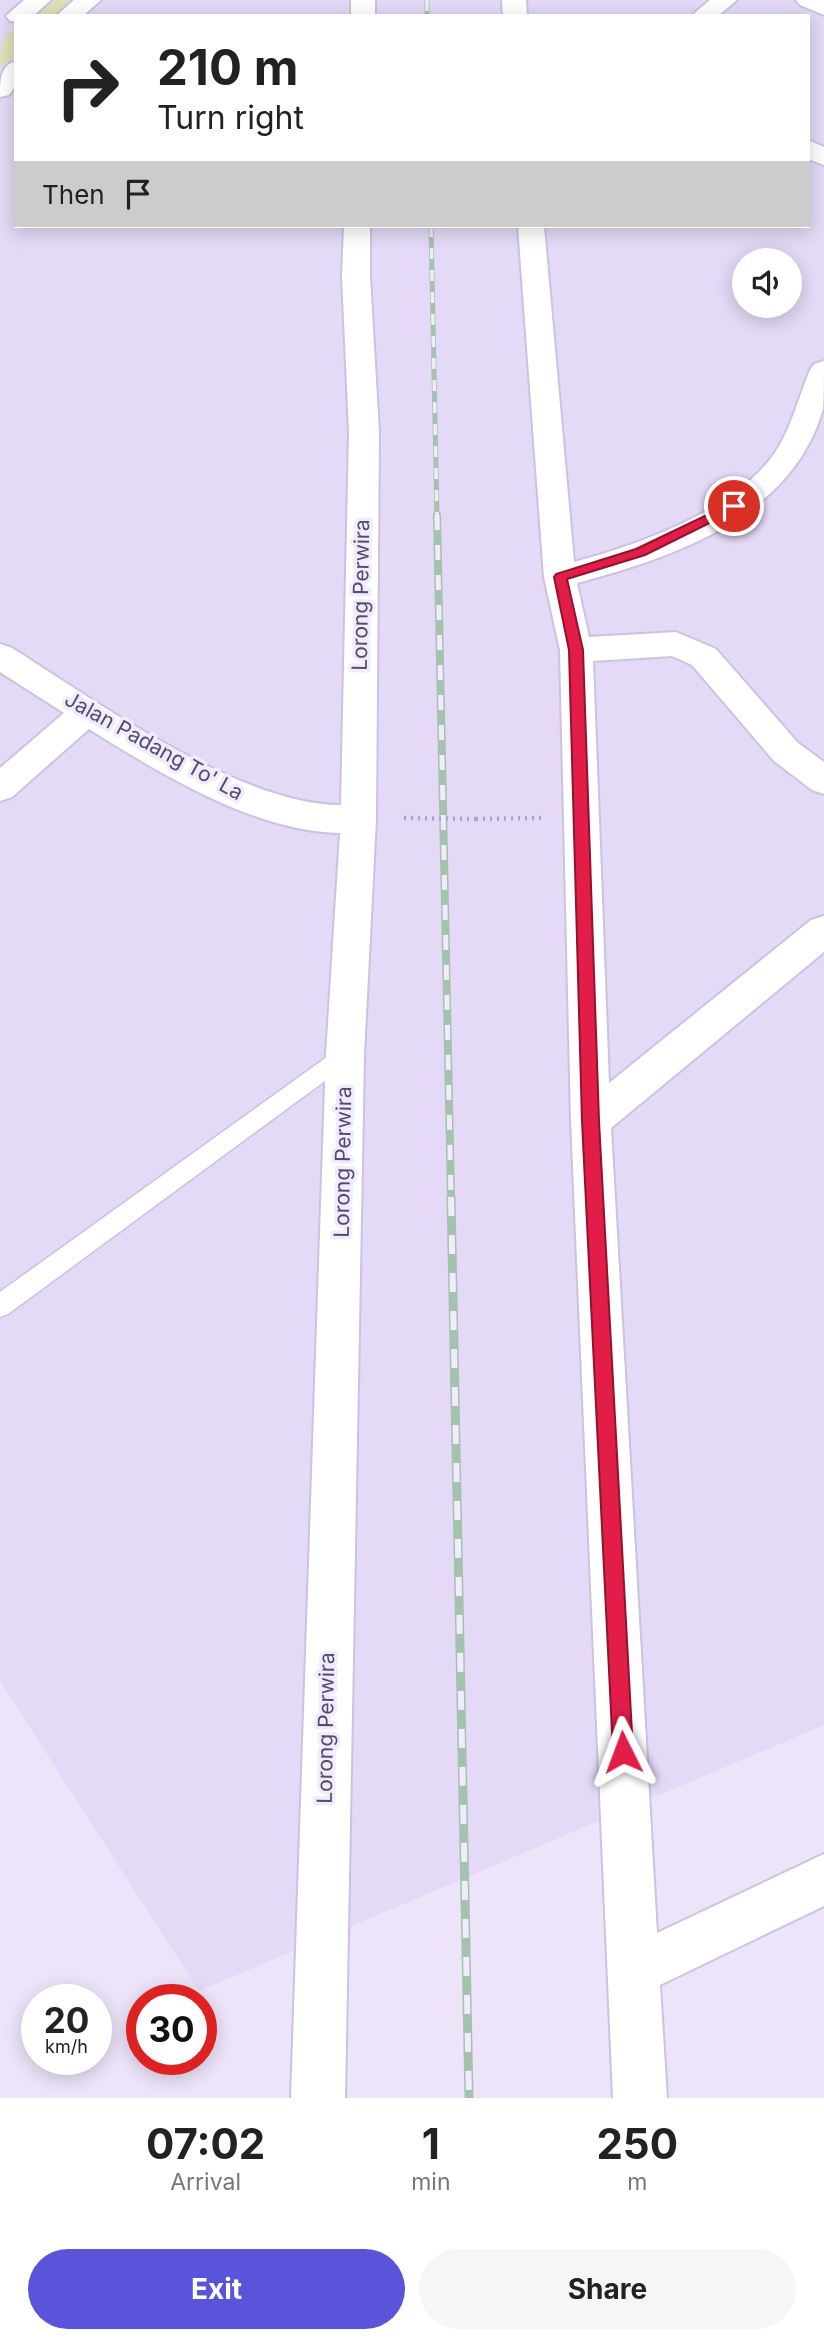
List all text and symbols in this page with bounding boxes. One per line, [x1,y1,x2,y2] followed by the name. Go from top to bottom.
[157,38,298,97] text: 210 m
[42,42,133,133] icon: right
[157,98,304,137] text: Turn right
[119,175,157,213] icon: arrive
[42,179,105,210] text: Then
[732,248,802,318] map controls
[732,248,802,318] button: sound
[704,476,764,536] pin
[715,487,753,525] icon: arrive
[347,519,374,671] street label: Lorong Perwira
[61,686,248,805] street label: Jalan Padang To' La
[329,1086,356,1238] street label: Lorong Perwira
[312,1652,339,1804] street label: Lorong Perwira
[586,1715,660,1789] position arrow
[126,1984,217,2075] speed limit sign: 30
[44,1999,89,2041] text: 20
[45,2036,88,2057] text: km/h
[146,2118,265,2169] text: 07:02
[422,2118,440,2169] text: 1
[596,2118,678,2169] text: 250
[170,2168,241,2196] text: Arrival
[411,2168,450,2196] text: min
[627,2168,647,2196] text: m
[28,2249,405,2329] button: Exit
[419,2249,796,2329] button: Share

